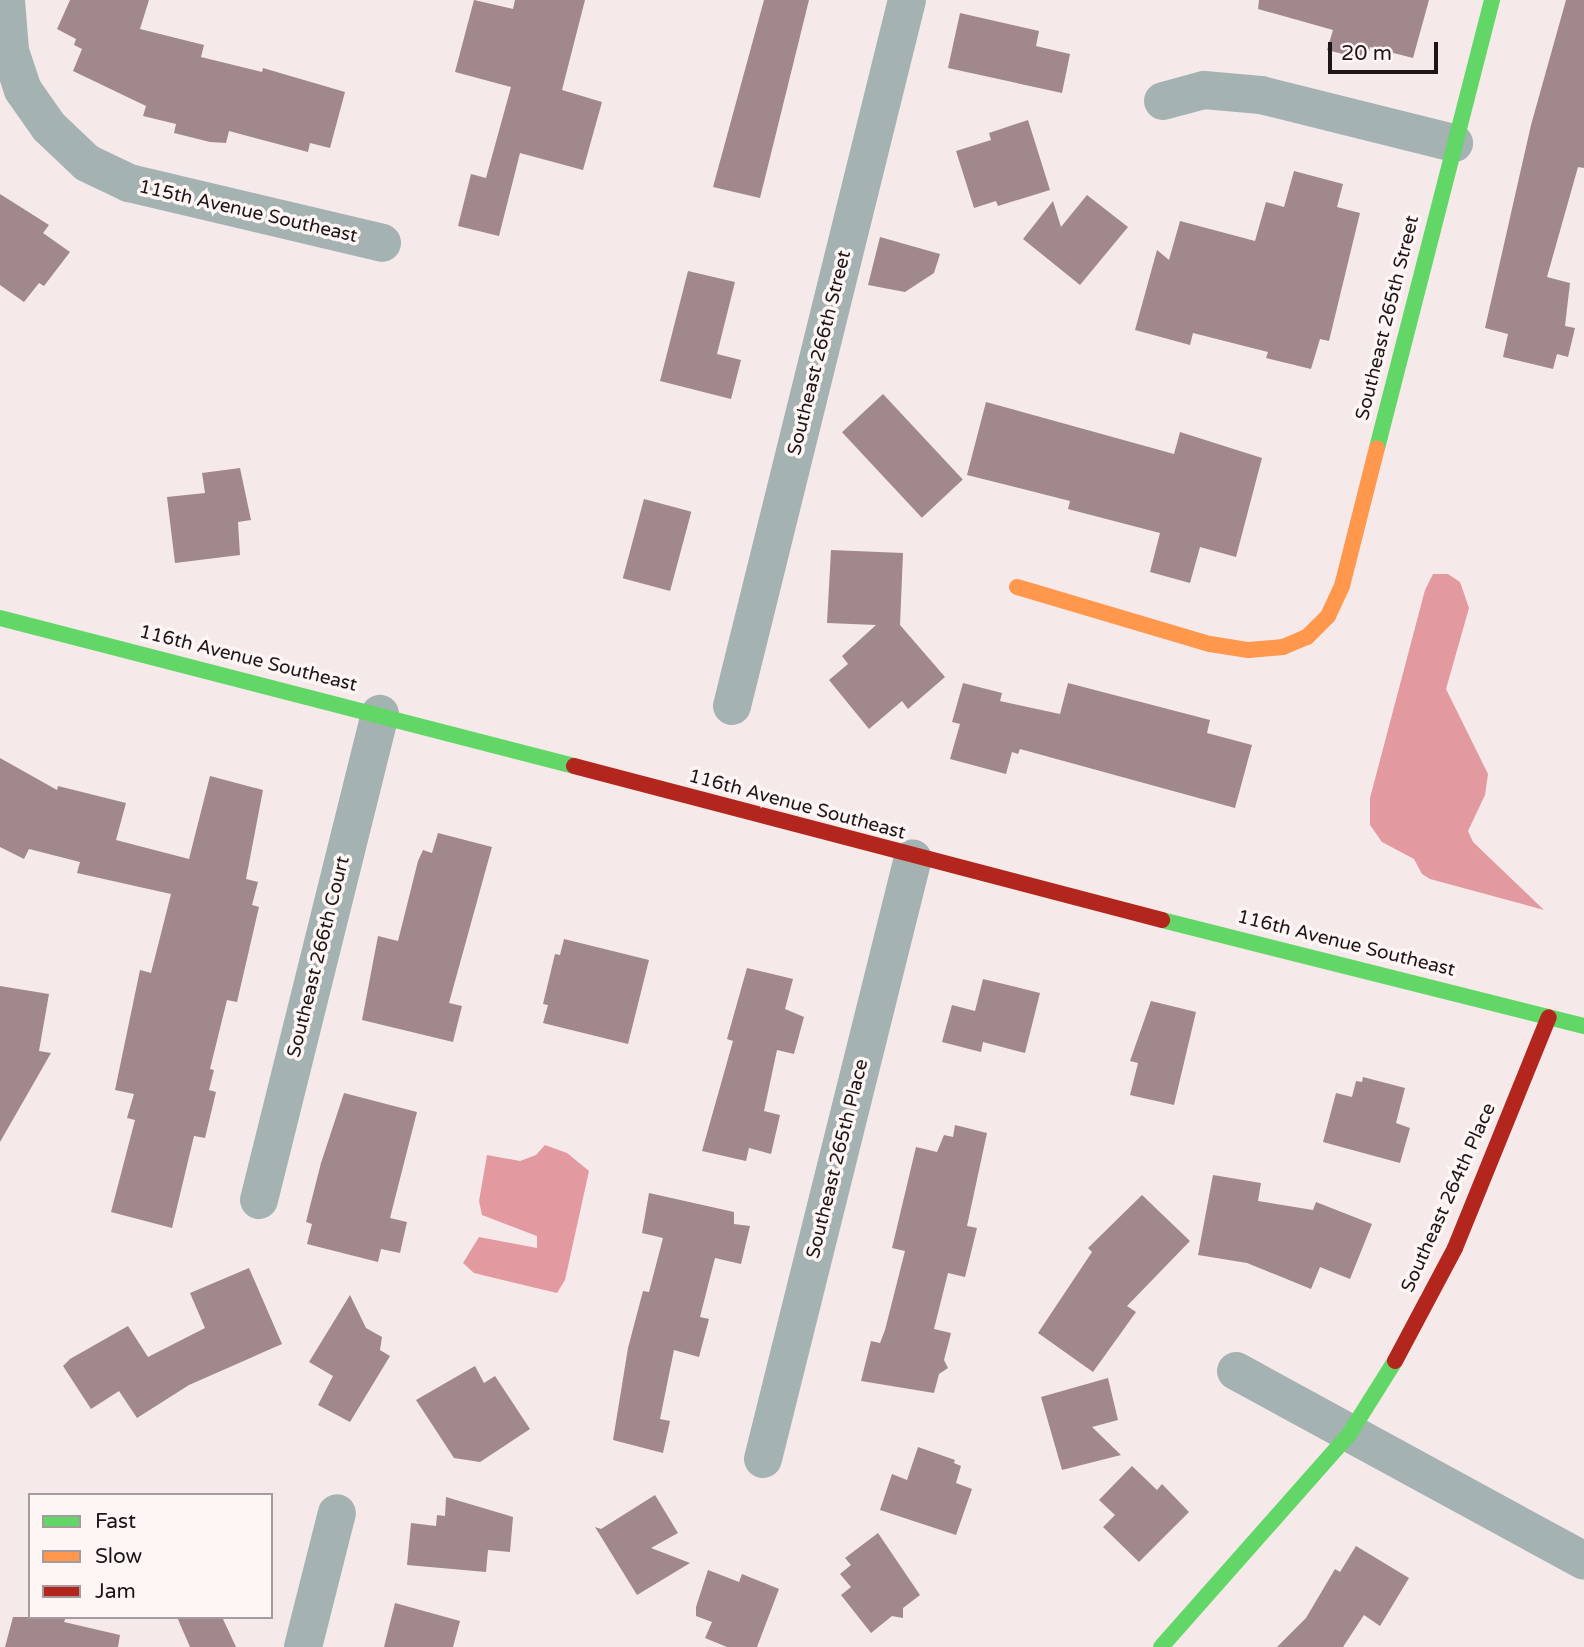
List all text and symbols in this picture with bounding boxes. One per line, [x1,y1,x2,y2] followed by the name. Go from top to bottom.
[1332,28,1442,72] scale bar
[1341,41,1392,66] text: 20 m
[136,176,360,248] street label: 115th Avenue Southeast
[1352,213,1424,423] street label: Southeast 265th Street
[784,248,856,458] street label: Southeast 266th Street
[137,621,359,697] street label: 116th Avenue Southeast
[686,765,908,845] street label: 116th Avenue Southeast
[283,854,355,1060] street label: Southeast 266th Court
[1235,906,1457,982] street label: 116th Avenue Southeast
[802,1057,874,1261] street label: Southeast 265th Place
[1397,1100,1501,1296] street label: Southeast 264th Place
[28,1493,273,1619] legend
[95,1509,136,1534] text: Fast
[95,1544,142,1569] text: Slow
[95,1579,136,1604] text: Jam

